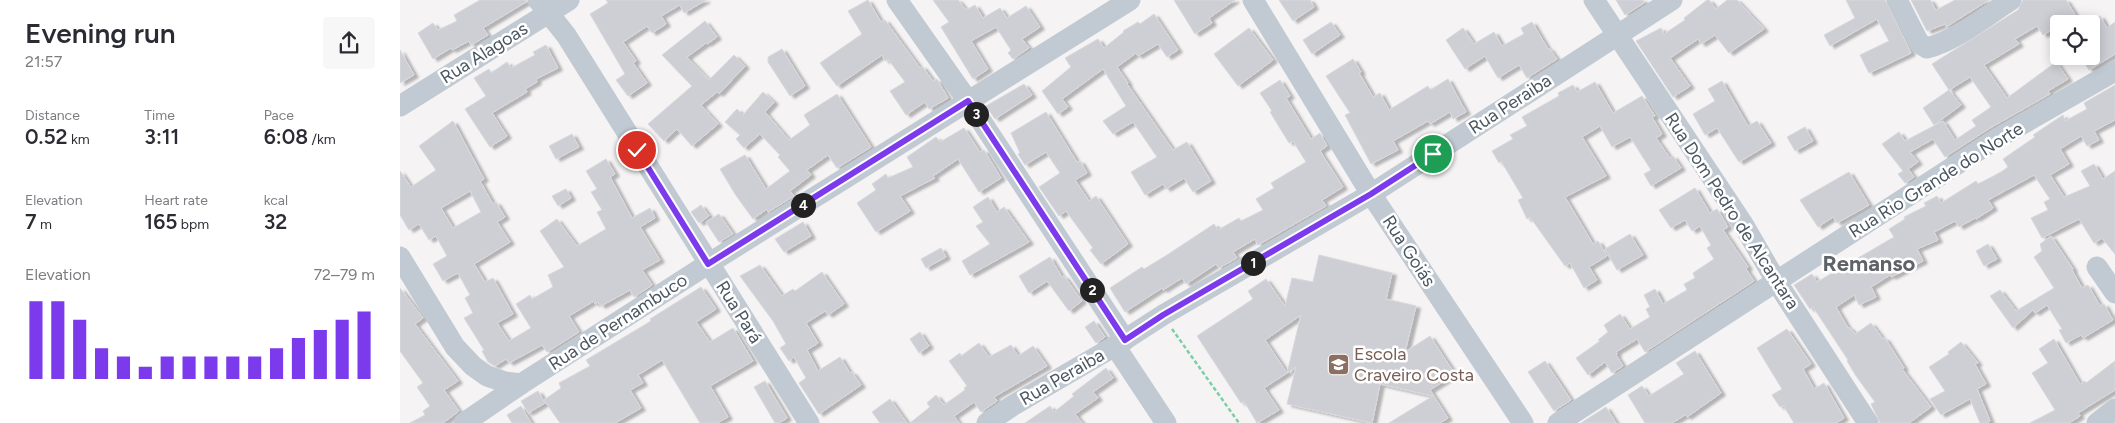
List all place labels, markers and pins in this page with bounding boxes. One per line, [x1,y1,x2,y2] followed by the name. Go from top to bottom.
[964,102,988,126] pin: 3
[616,129,658,171] pin
[1412,133,1454,175] pin
[790,192,816,218] pin: 4
[1240,250,1266,276] pin: 1
[1080,278,1104,302] pin: 2
[1354,343,1474,386] place label: Escola Craveiro Costa
[1326,352,1350,376] school or university icon: Escola Craveiro Costa

